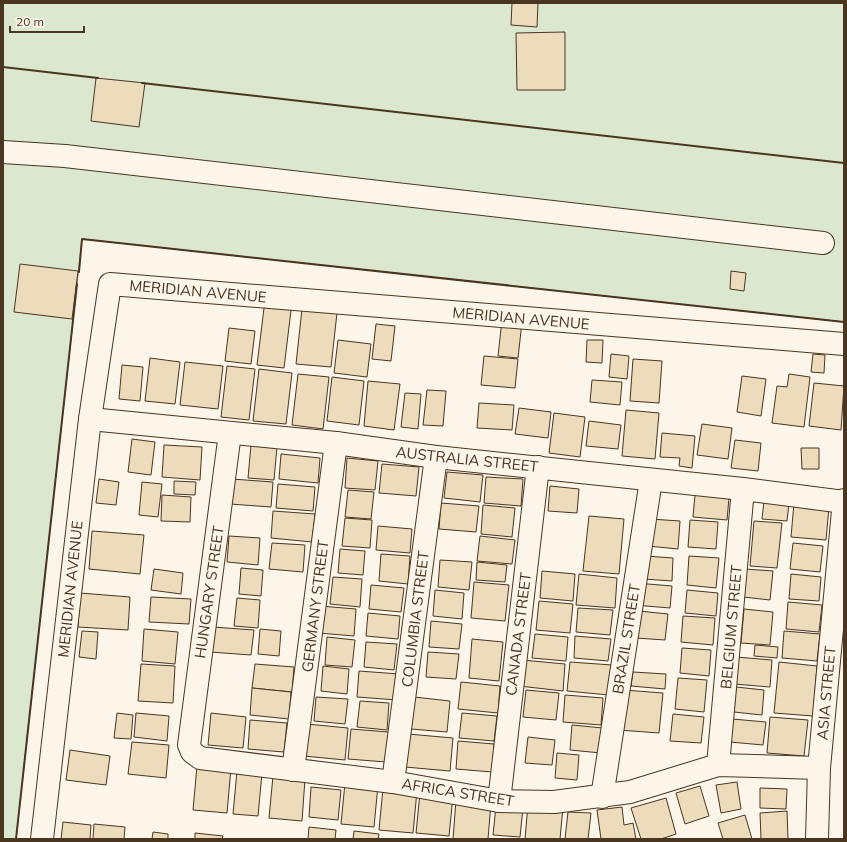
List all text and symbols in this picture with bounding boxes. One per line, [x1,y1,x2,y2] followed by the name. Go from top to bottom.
[10,8,84,34] scale bar
[16,14,44,29] text: 20 m
[129,276,268,306] street label: MERIDIAN AVENUE
[452,303,591,333] street label: MERIDIAN AVENUE
[395,442,539,476] street label: AUSTRALIA STREET
[53,519,87,658] street label: MERIDIAN AVENUE
[190,524,228,660] street label: HUNGARY STREET
[297,539,333,673] street label: GERMANY STREET
[397,550,433,688] street label: COLUMBIA STREET
[716,564,746,690] street label: BELGIUM STREET
[501,571,535,697] street label: CANADA STREET
[608,583,644,695] street label: BRAZIL STREET
[812,645,840,741] street label: ASIA STREET
[400,774,516,810] street label: AFRICA STREET

